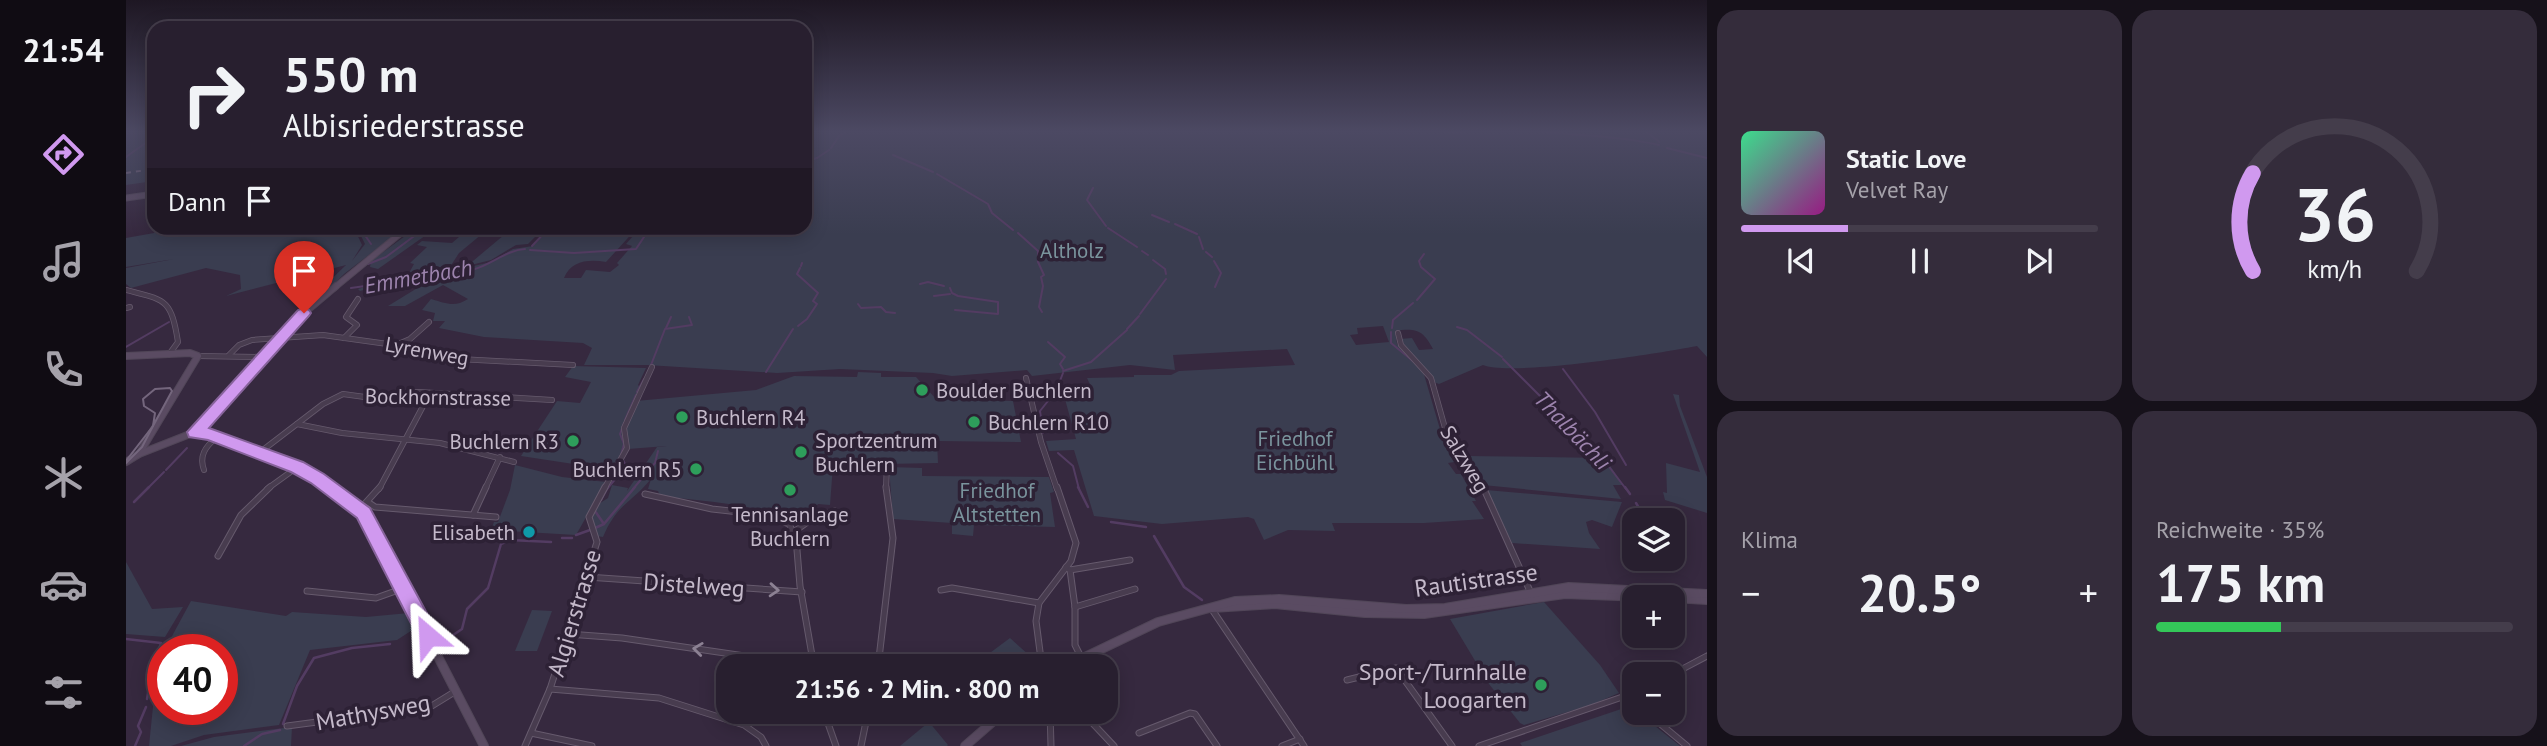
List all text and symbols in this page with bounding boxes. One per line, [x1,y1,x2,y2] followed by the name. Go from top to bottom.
[22,29,104,71] text: 21:54
[283,42,418,106] text: 550 m
[168,49,259,140] icon: right
[283,104,525,146] text: Albisriederstrasse
[39,130,88,179] icon: directions
[1846,142,1967,175] text: Static Love
[2293,168,2376,262] text: 36
[1846,175,1948,204] text: Velvet Ray
[240,182,278,220] icon: arrive
[168,185,226,218] text: Dann
[39,237,88,286] icon: music
[1040,237,1104,264] park label: Altholz
[274,241,334,313] pin
[1782,242,1820,280] icon: previous
[1901,242,1939,280] icon: pause
[2020,242,2058,280] icon: next
[285,252,323,290] icon: arrive
[361,252,475,300] water label: Emmetbach
[2307,253,2362,285] text: km/h
[383,330,471,372] street label: Lyrenweg
[39,345,88,394] icon: phone
[936,377,1092,404] place label: Boulder Buchlern
[365,382,511,412] street label: Bockhornstrasse
[914,382,930,398] marker: Boulder Buchlern
[1528,384,1619,476] water label: Thalbächli
[696,404,806,431] place label: Buchlern R4
[674,409,690,425] marker: Buchlern R4
[988,409,1109,436] place label: Buchlern R10
[966,414,982,430] marker: Buchlern R10
[1434,420,1496,498] street label: Salzweg
[1256,425,1334,476] park label: Friedhof Eichbühl
[815,427,938,478] place label: Sportzentrum Buchlern
[449,428,559,455] place label: Buchlern R3
[565,433,581,449] marker: Buchlern R3
[793,444,809,460] marker: Sportzentrum Buchlern
[39,453,88,502] icon: climate
[572,456,682,483] place label: Buchlern R5
[688,461,704,477] marker: Buchlern R5
[953,477,1041,528] park label: Friedhof Altstetten
[782,482,798,498] marker: Tennisanlage Buchlern
[731,501,849,552] place label: Tennisanlage Buchlern
[1622,508,1685,725] map controls
[1622,508,1685,571] button: layers
[2156,515,2324,544] text: Reichweite · 35%
[432,519,515,546] place label: Elisabeth
[521,524,537,540] marker: Elisabeth
[1741,525,1798,554] text: Klima
[540,546,608,680] street label: Algierstrasse
[2156,549,2325,616] text: 175 km
[1412,556,1540,604] street label: Rautistrasse
[1858,559,1981,626] text: 20.5°
[39,560,88,609] icon: car
[642,566,746,604] street label: Distelweg
[1741,568,1760,617] text: −
[2079,568,2098,617] text: +
[769,583,780,598] one-way arrow
[1622,585,1685,648] button: +
[391,599,465,673] position arrow
[147,634,238,725] speed limit sign: 40
[692,642,704,657] one-way arrow
[1359,656,1527,715] place label: Sport-/Turnhalle Loogarten
[1622,662,1685,725] button: −
[39,668,88,717] icon: filters
[794,672,1040,705] text: 21:56 · 2 Min. · 800 m
[1533,677,1549,693] marker: Sport-/Turnhalle Loogarten
[313,687,433,737] street label: Mathysweg

